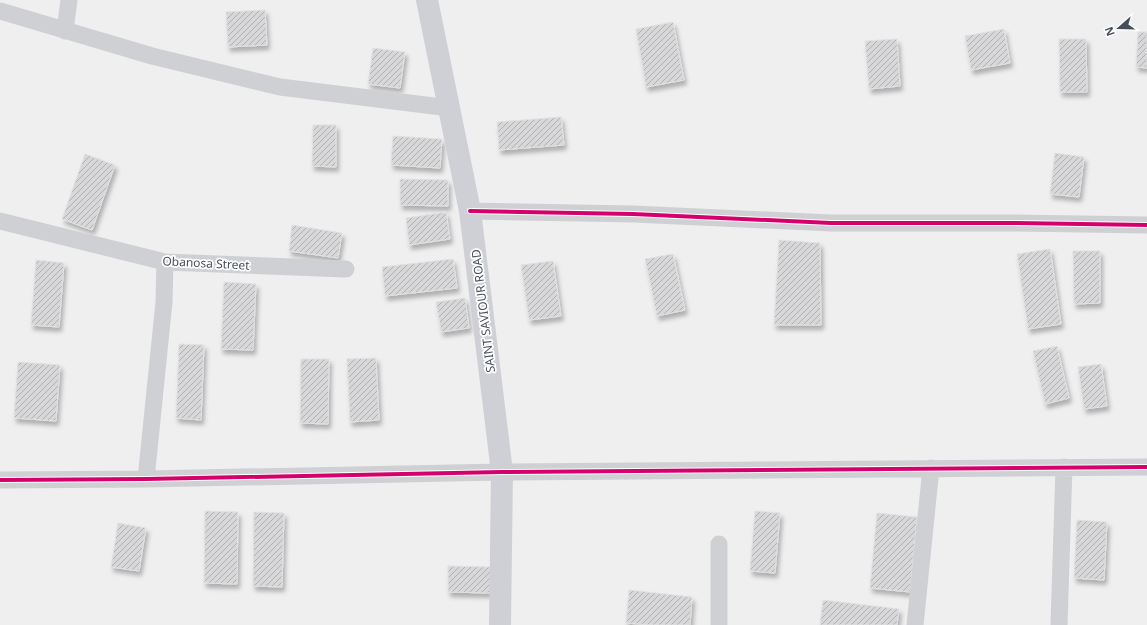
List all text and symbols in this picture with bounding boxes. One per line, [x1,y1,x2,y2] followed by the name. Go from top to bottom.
[1099,8,1139,48] north arrow
[1101,25,1118,38] text: N
[467,248,499,374] street label: SAINT SAVIOUR ROAD
[162,252,251,274] street label: Obanosa Street

